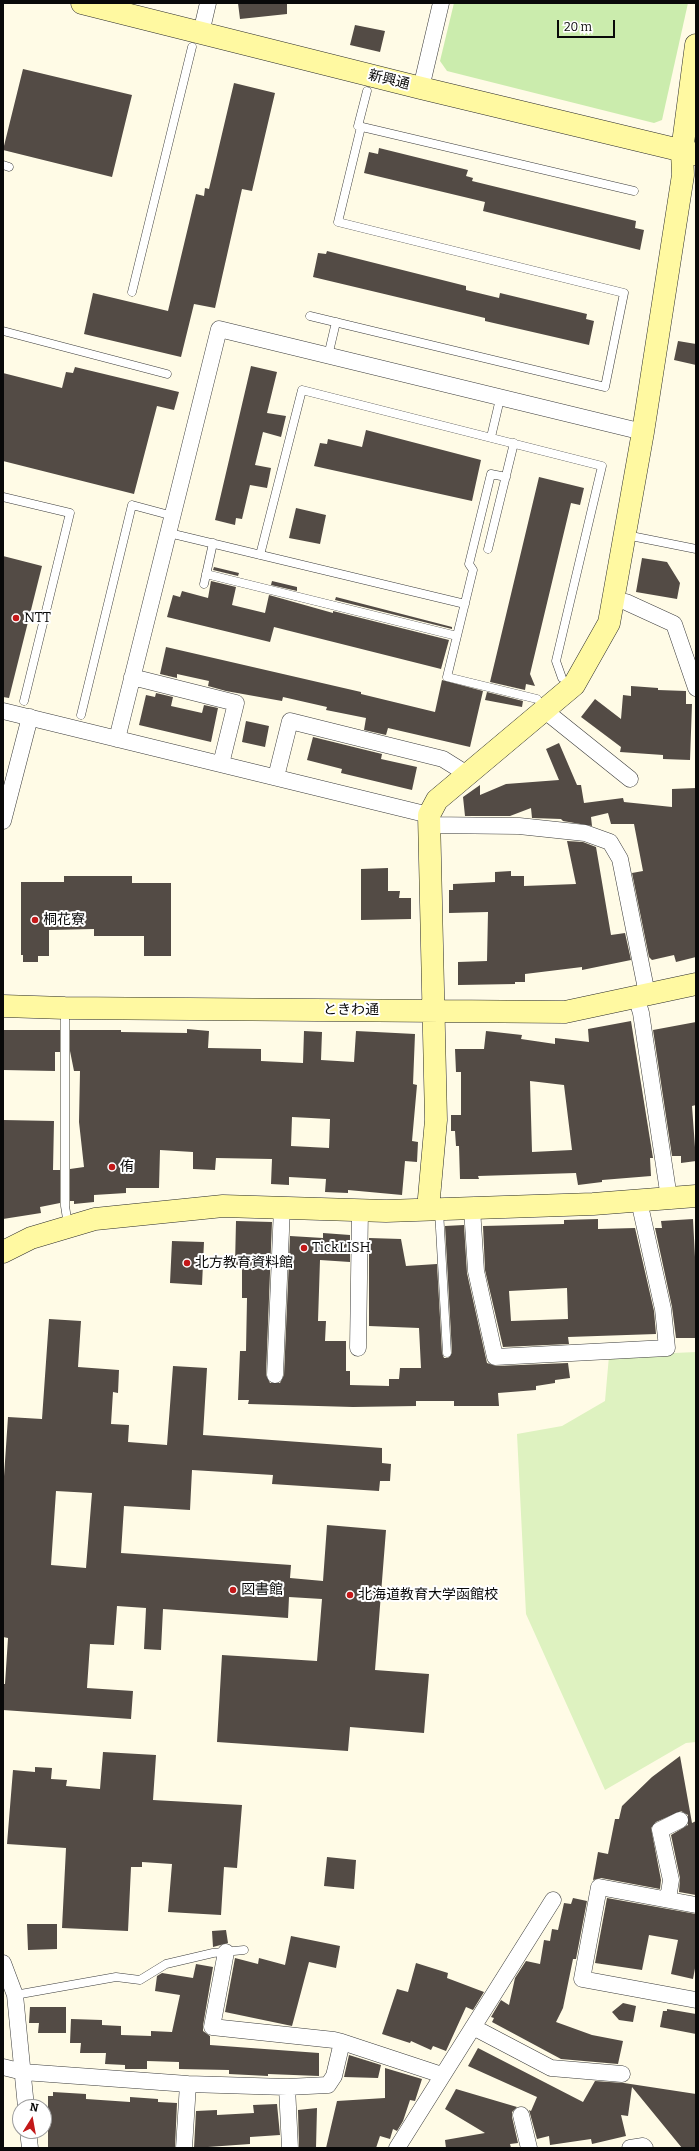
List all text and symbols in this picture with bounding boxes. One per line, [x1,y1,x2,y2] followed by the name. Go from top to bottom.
[559,12,617,38] scale bar
[564,20,592,34] text: 20 m
[367,67,411,93] street label: 新興通
[24,610,51,626] place label: NTT
[11,613,21,623] marker: NTT
[43,912,85,928] place label: 桐花寮
[30,915,40,925] marker: 桐花寮
[323,1002,379,1018] street label: ときわ通
[120,1159,134,1175] place label: 侑
[107,1162,117,1172] marker: 侑
[312,1240,371,1256] place label: TickLISH
[299,1243,309,1253] marker: TickLISH
[195,1255,293,1271] place label: 北方教育資料館
[182,1258,192,1268] marker: 北方教育資料館
[241,1582,283,1598] place label: 図書館
[228,1585,238,1595] marker: 図書館
[358,1587,498,1603] place label: 北海道教育大学函館校
[345,1590,355,1600] marker: 北海道教育大学函館校
[12,2099,52,2139] north arrow
[29,2101,40,2115] text: N

